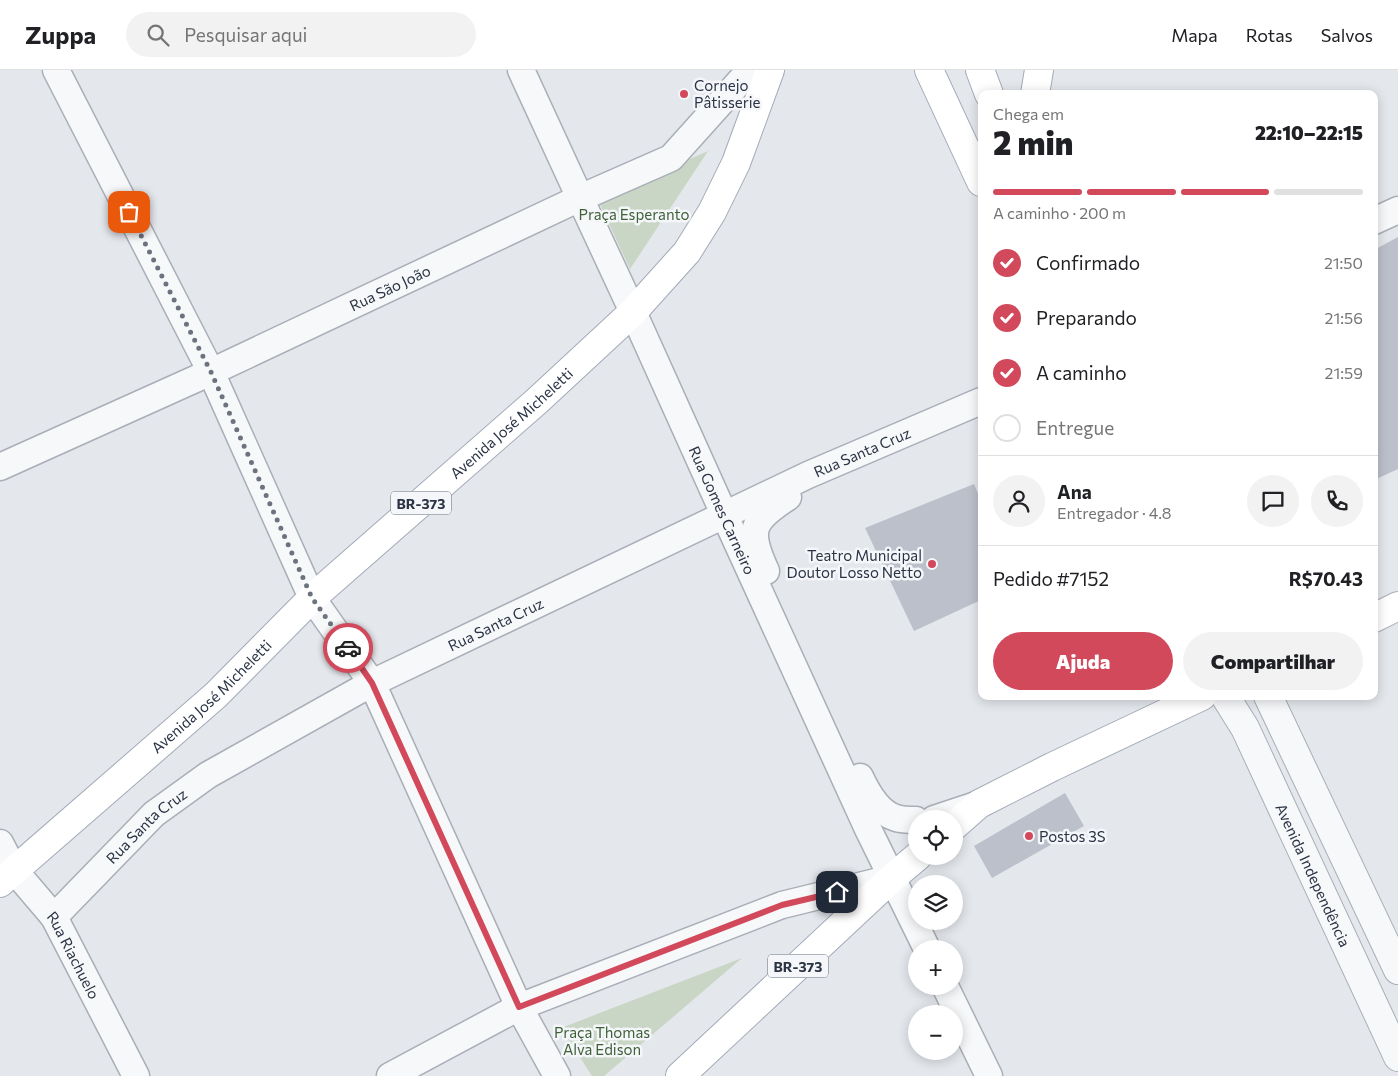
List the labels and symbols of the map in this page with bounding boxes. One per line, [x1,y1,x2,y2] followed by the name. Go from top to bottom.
[694,76,761,111] place label: Cornejo Pâtisserie
[678,88,690,100] marker: Cornejo Pâtisserie
[108,191,150,233] pin
[579,205,690,223] park label: Praça Esperanto
[346,261,433,315] street label: Rua São João
[446,364,576,482] street label: Avenida José Micheletti
[811,423,913,481] street label: Rua Santa Cruz
[686,443,759,577] street label: Rua Gomes Carneiro
[391,492,451,514] road number: BR-373
[787,546,922,581] place label: Teatro Municipal Doutor Losso Netto
[926,558,938,570] marker: Teatro Municipal Doutor Losso Netto
[445,594,546,654] street label: Rua Santa Cruz
[323,623,373,673] courier
[147,636,275,756] street label: Avenida José Micheletti
[102,784,190,867] street label: Rua Santa Cruz
[1272,801,1355,950] street label: Avenida Independência
[1039,827,1106,845] place label: Postos 3S
[1023,830,1035,842] marker: Postos 3S
[816,871,858,913] pin
[44,907,104,1002] street label: Rua Riachuelo
[768,954,828,978] road number: BR-373
[554,1023,650,1058] park label: Praça Thomas Alva Edison

